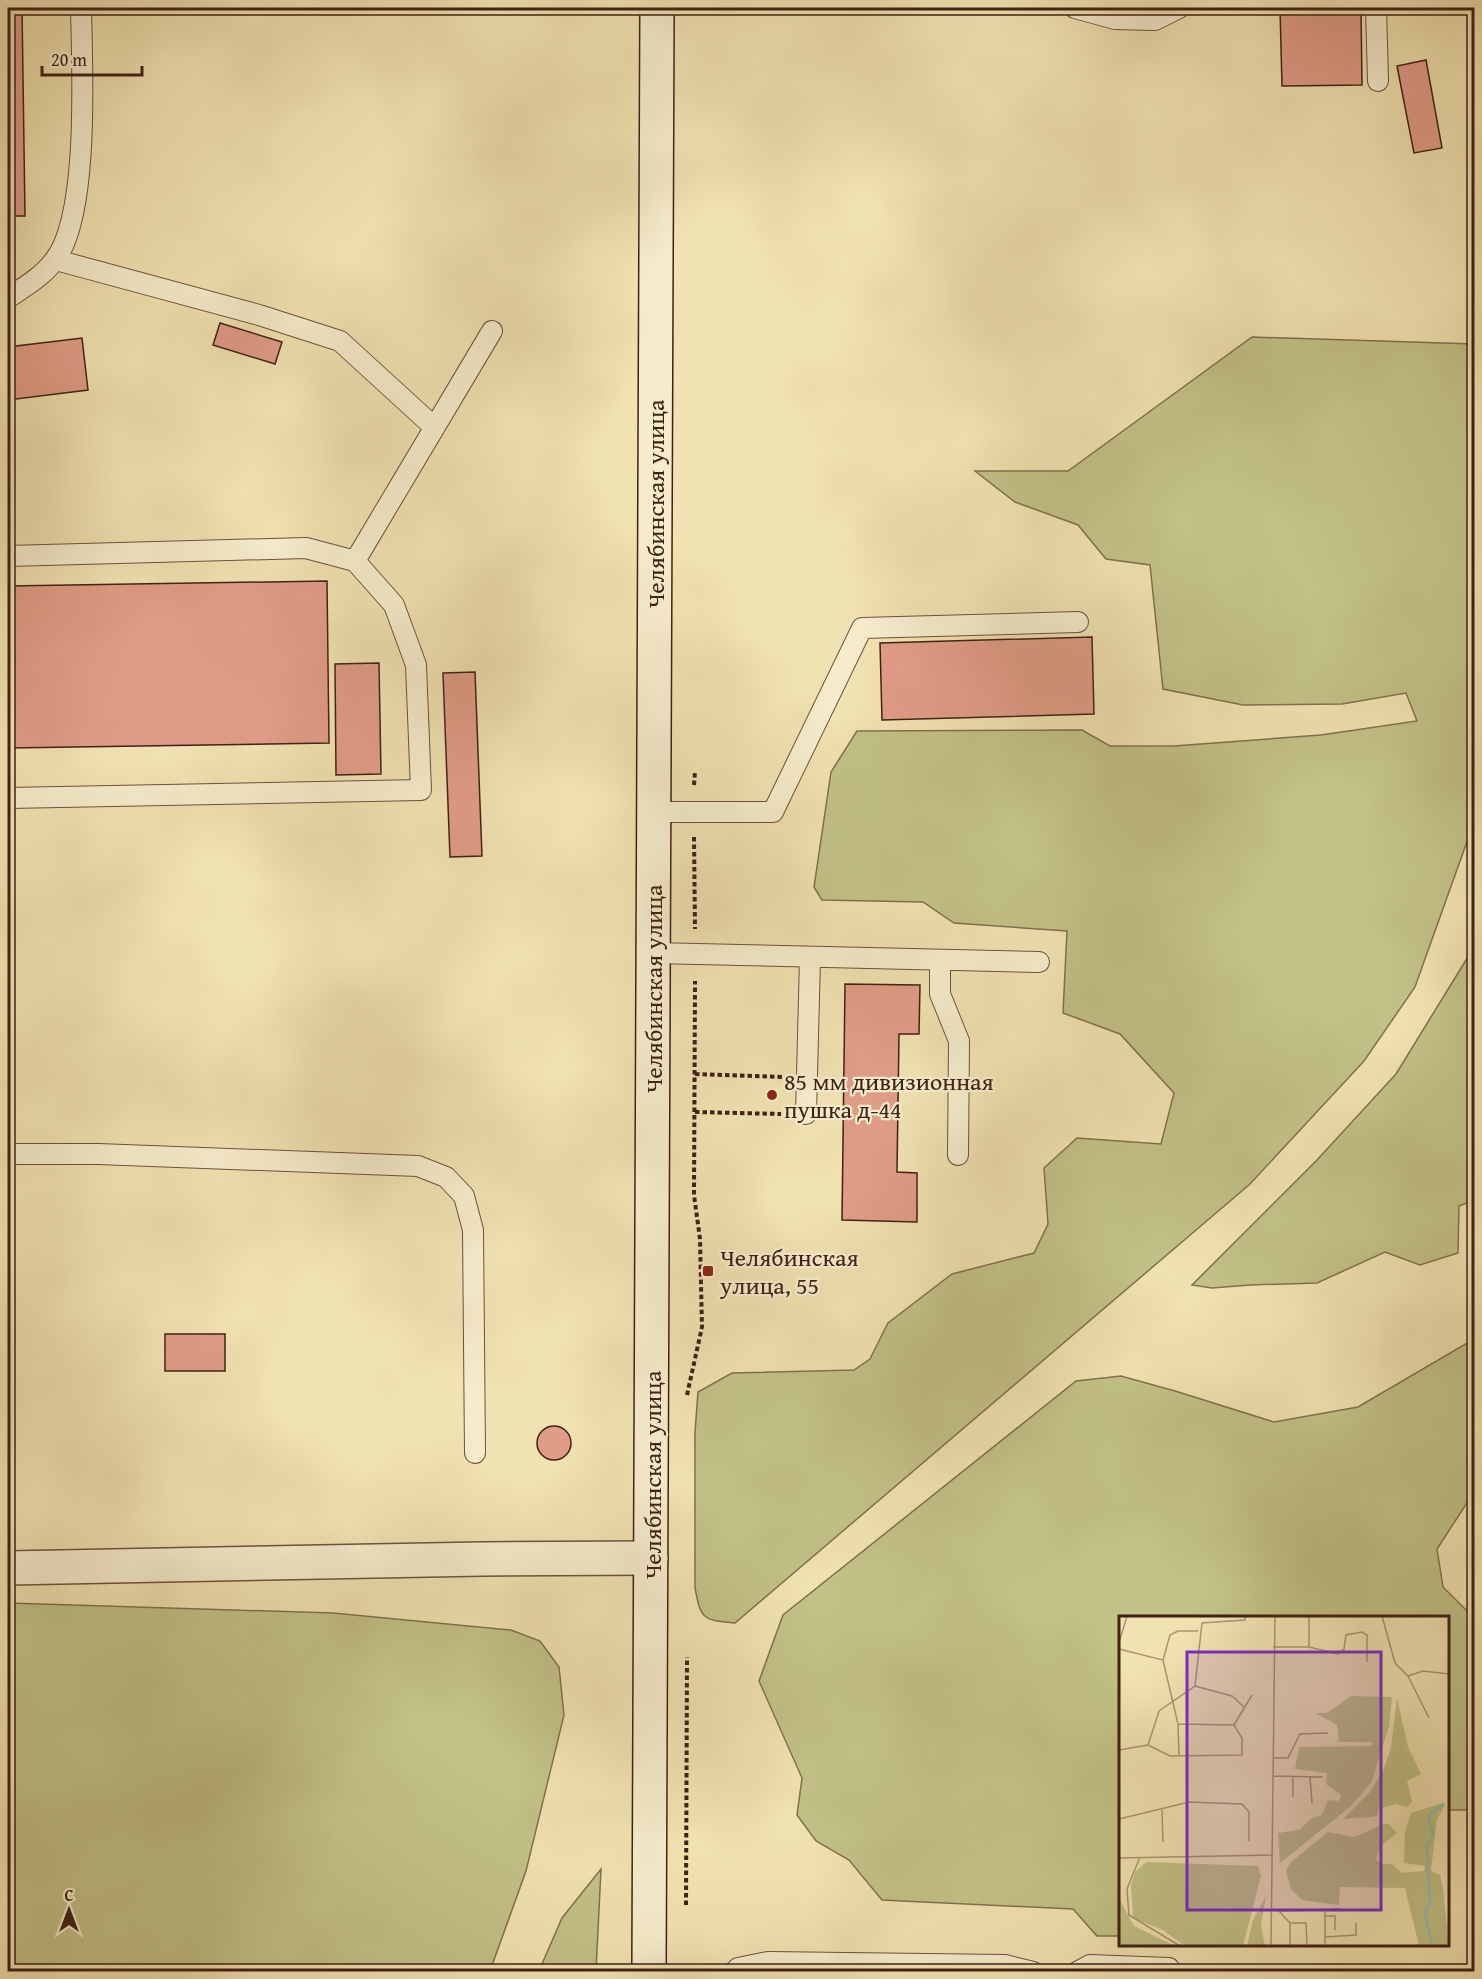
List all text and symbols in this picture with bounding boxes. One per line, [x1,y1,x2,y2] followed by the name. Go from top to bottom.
[42,39,142,77] scale bar
[51,46,87,73] text: 20 m
[638,399,673,608] street label: Челябинская улица
[636,884,671,1093] street label: Челябинская улица
[784,1064,994,1127] place label: 85 мм дивизионная пушка д-44
[765,1088,779,1102] marker: 85 мм дивизионная пушка д-44
[719,1240,859,1303] place label: Челябинская улица, 55
[701,1264,715,1278] marker: Челябинская улица, 55
[635,1370,670,1579] street label: Челябинская улица
[1119,1616,1449,1946] inset map
[39,1880,99,1940] north arrow
[64,1883,74,1907] text: С

